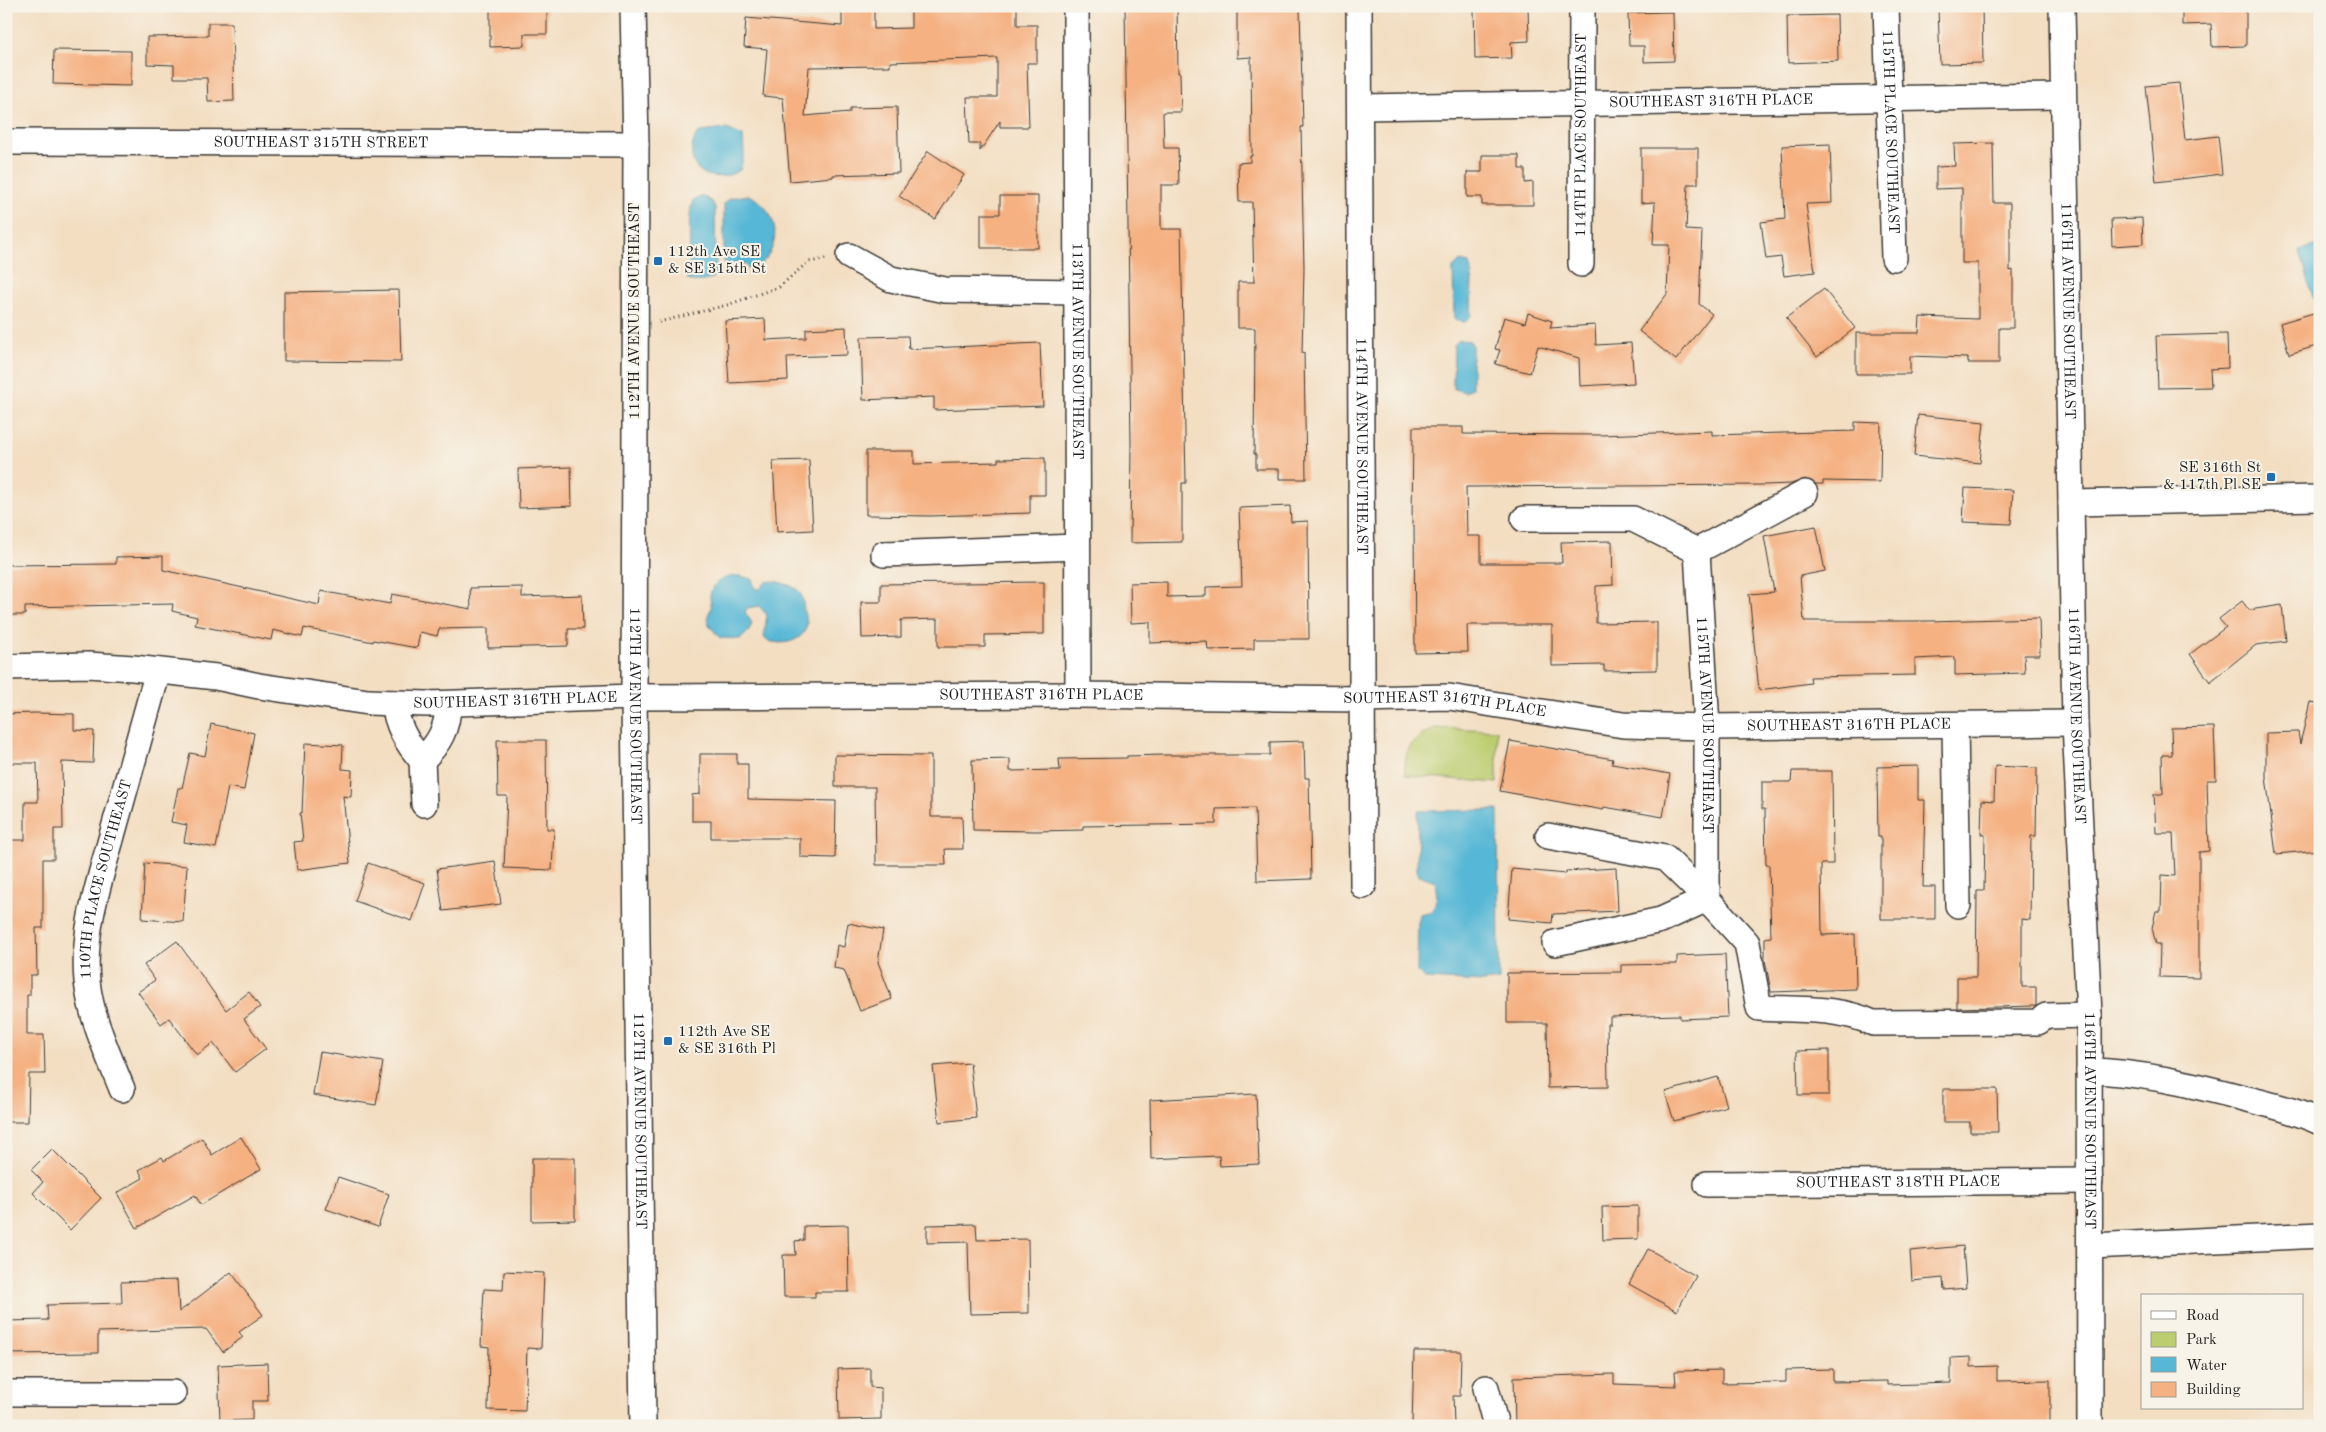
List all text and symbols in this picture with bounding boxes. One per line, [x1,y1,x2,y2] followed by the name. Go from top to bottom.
[1879,30,1901,234] street label: 115TH PLACE SOUTHEAST
[1574,33,1589,237] street label: 114TH PLACE SOUTHEAST
[1609,92,1813,111] street label: SOUTHEAST 316TH PLACE
[214,135,428,151] street label: SOUTHEAST 315TH STREET
[2058,202,2077,420] street label: 116TH AVENUE SOUTHEAST
[628,203,643,420] street label: 112TH AVENUE SOUTHEAST
[1069,242,1085,460] street label: 113TH AVENUE SOUTHEAST
[668,245,766,277] place label: 112th Ave SE & SE 315th St
[652,255,664,267] marker: 112th Ave SE & SE 315th St
[1353,337,1369,555] street label: 114TH AVENUE SOUTHEAST
[2163,461,2261,493] place label: SE 316th St & 117th Pl SE
[2265,471,2277,483] marker: SE 316th St & 117th Pl SE
[626,607,643,825] street label: 112TH AVENUE SOUTHEAST
[2065,607,2087,825] street label: 116TH AVENUE SOUTHEAST
[1693,616,1715,833] street label: 115TH AVENUE SOUTHEAST
[939,687,1143,703] street label: SOUTHEAST 316TH PLACE
[1343,689,1547,720] street label: SOUTHEAST 316TH PLACE
[413,690,617,712] street label: SOUTHEAST 316TH PLACE
[1747,717,1951,734] street label: SOUTHEAST 316TH PLACE
[79,778,135,979] street label: 110TH PLACE SOUTHEAST
[630,1012,648,1230] street label: 112TH AVENUE SOUTHEAST
[2081,1012,2097,1229] street label: 116TH AVENUE SOUTHEAST
[678,1025,776,1057] place label: 112th Ave SE & SE 316th Pl
[662,1035,674,1047] marker: 112th Ave SE & SE 316th Pl
[1796,1174,2000,1191] street label: SOUTHEAST 318TH PLACE
[2141,1294,2304,1410] legend
[2186,1309,2220,1324] text: Road
[2186,1333,2217,1348] text: Park
[2186,1359,2227,1374] text: Water
[2186,1383,2241,1398] text: Building

